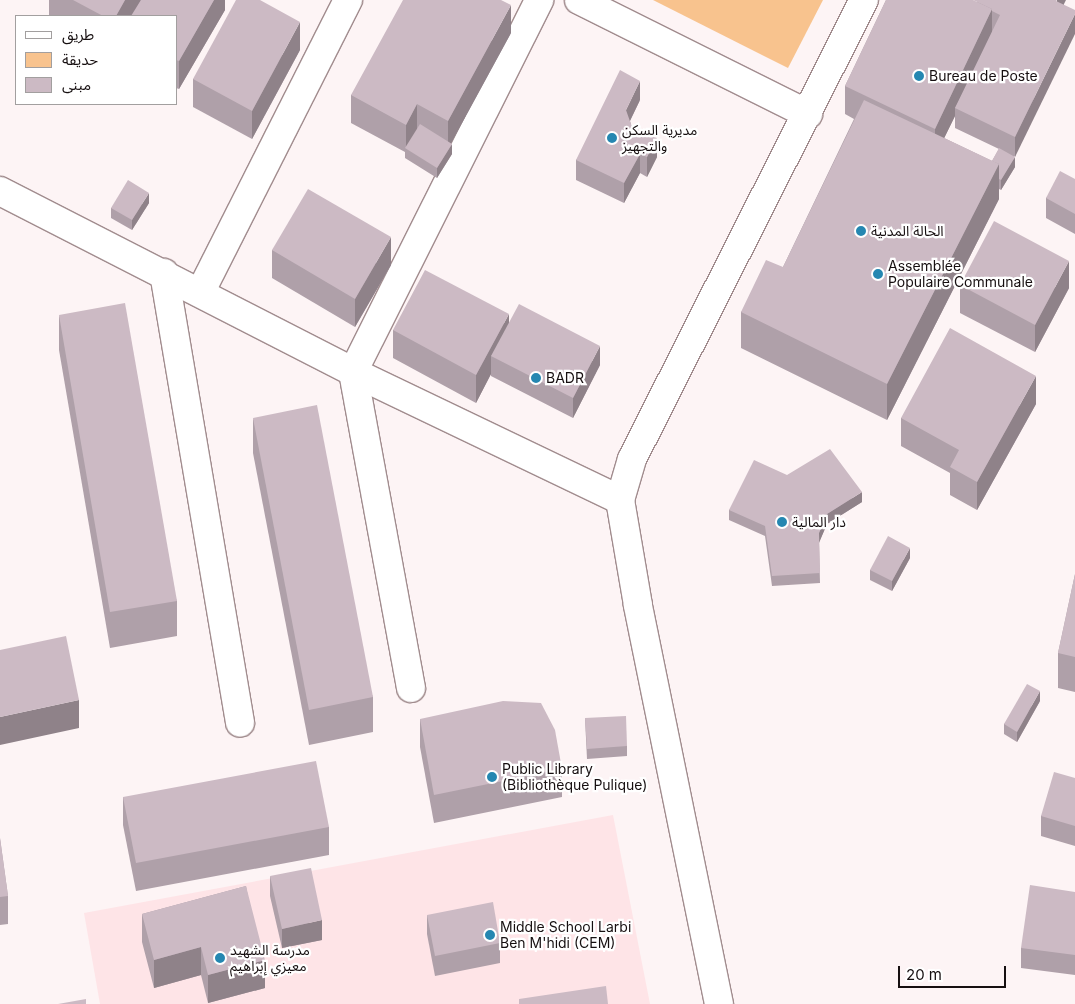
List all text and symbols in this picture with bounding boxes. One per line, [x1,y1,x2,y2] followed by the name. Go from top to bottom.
[15,15,178,105] legend
[62,25,94,44] text: طريق
[62,50,98,69] text: حديقة
[929,68,1038,84] place label: Bureau de Poste
[913,70,925,82] marker: Bureau de Poste
[62,75,91,94] text: مبنى
[622,122,697,154] place label: مديرية السكن والتجهيز
[606,132,618,144] marker: مديرية السكن والتجهيز
[871,223,944,239] place label: الحالة المدنية
[855,225,867,237] marker: الحالة المدنية
[888,258,1033,290] place label: Assemblée Populaire Communale
[872,268,884,280] marker: Assemblée Populaire Communale
[546,370,584,386] place label: BADR
[530,372,542,384] marker: BADR
[792,514,846,530] place label: دار المالية
[776,516,788,528] marker: دار المالية
[502,761,647,794] place label: Public Library (Bibliothèque Pulique)
[486,771,498,783] marker: Public Library (Bibliothèque Pulique)
[500,919,631,952] place label: Middle School Larbi Ben M'hidi (CEM)
[484,929,496,941] marker: Middle School Larbi Ben M'hidi (CEM)
[230,942,310,974] place label: مدرسة الشهيد معيزي إبراهيم
[214,952,226,964] marker: مدرسة الشهيد معيزي إبراهيم
[900,956,1008,988] scale bar
[906,965,942,984] text: 20 m

